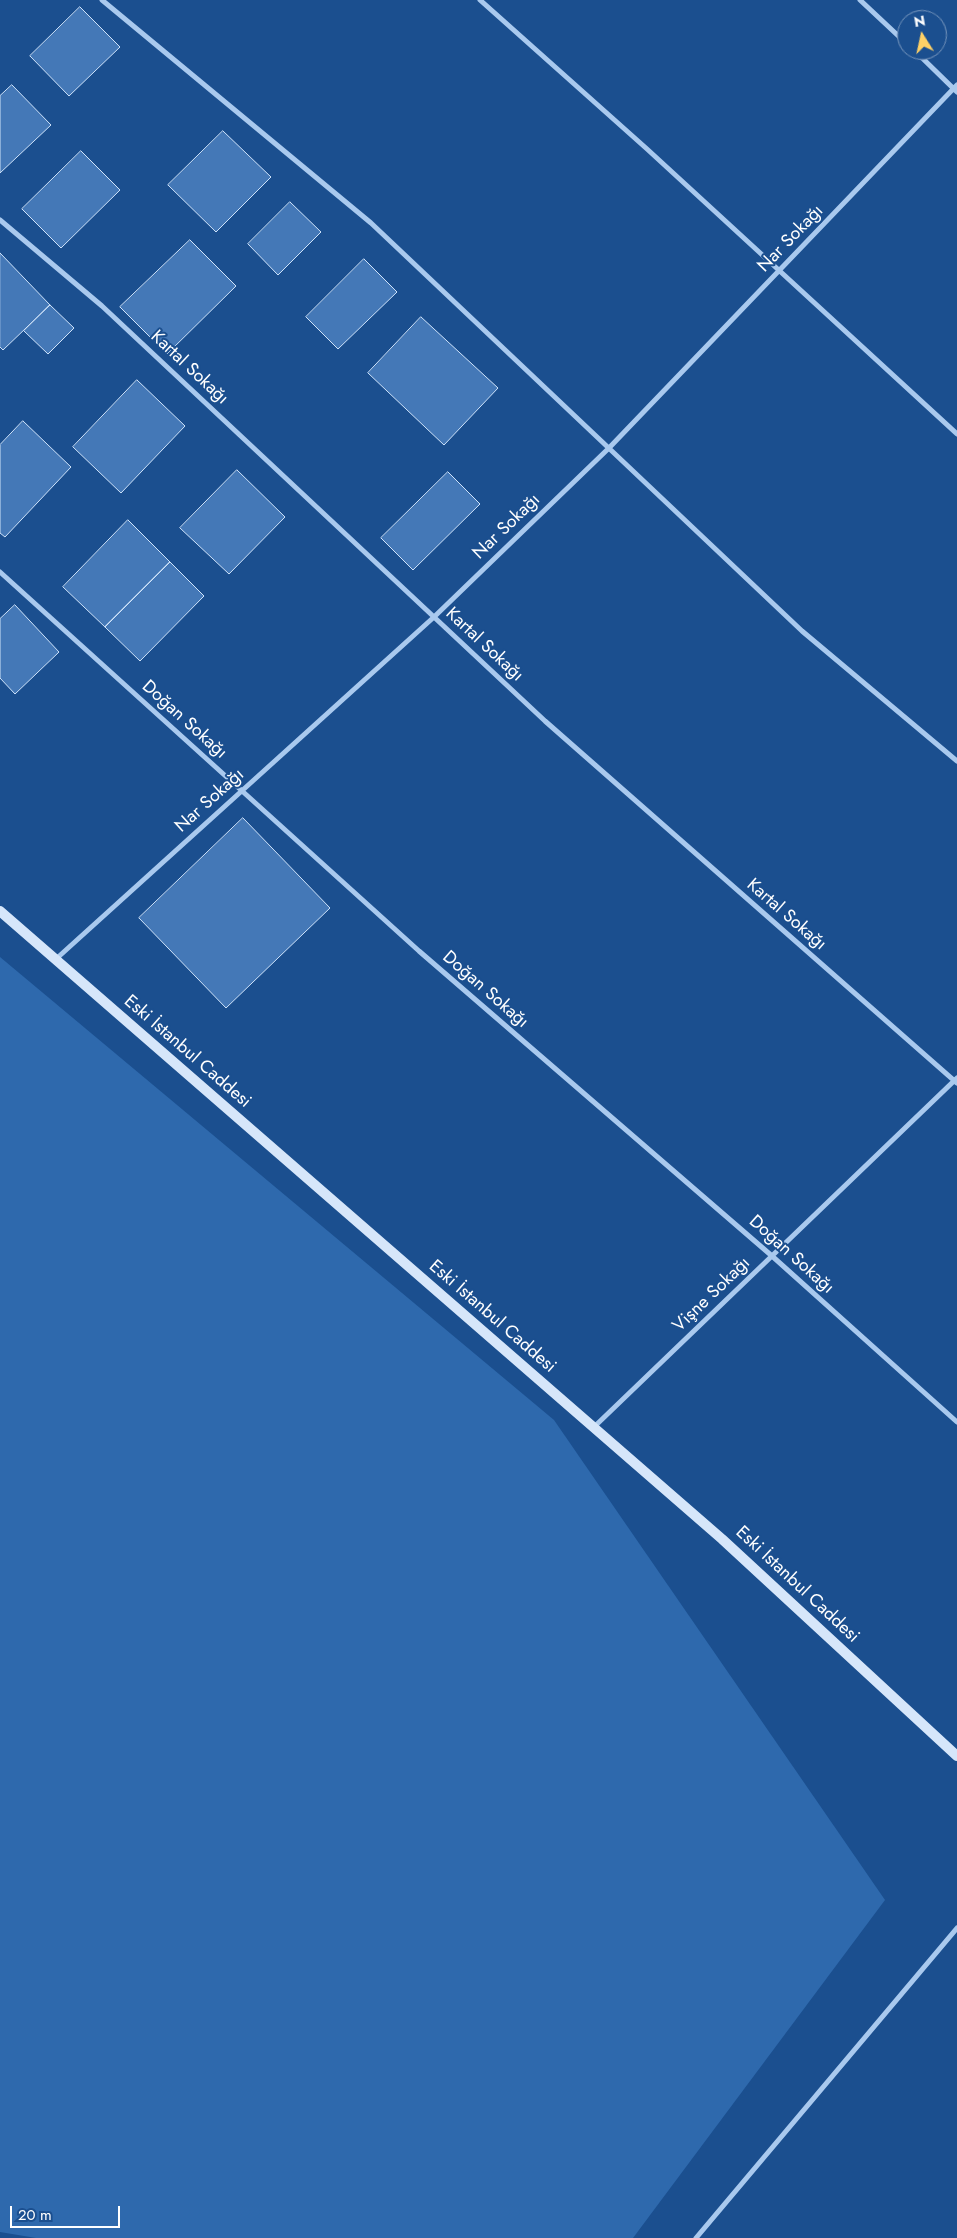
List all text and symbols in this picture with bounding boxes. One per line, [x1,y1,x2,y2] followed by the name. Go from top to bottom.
[897,10,947,60] north arrow
[912,10,927,32] text: N
[754,201,828,277] street label: Nar Sokağı
[146,326,232,410] street label: Kartal Sokağı
[469,490,545,564] street label: Nar Sokağı
[441,603,527,687] street label: Kartal Sokağı
[137,676,231,764] street label: Doğan Sokağı
[171,764,249,838] street label: Nar Sokağı
[742,874,830,956] street label: Kartal Sokağı
[438,947,532,1033] street label: Doğan Sokağı
[119,991,255,1113] street label: Eski İstanbul Caddesi
[744,1211,838,1299] street label: Doğan Sokağı
[669,1253,755,1337] street label: Vişne Sokağı
[424,1256,560,1378] street label: Eski İstanbul Caddesi
[731,1522,863,1648] street label: Eski İstanbul Caddesi
[12,2196,122,2228] scale bar
[18,2204,52,2226] text: 20 m

